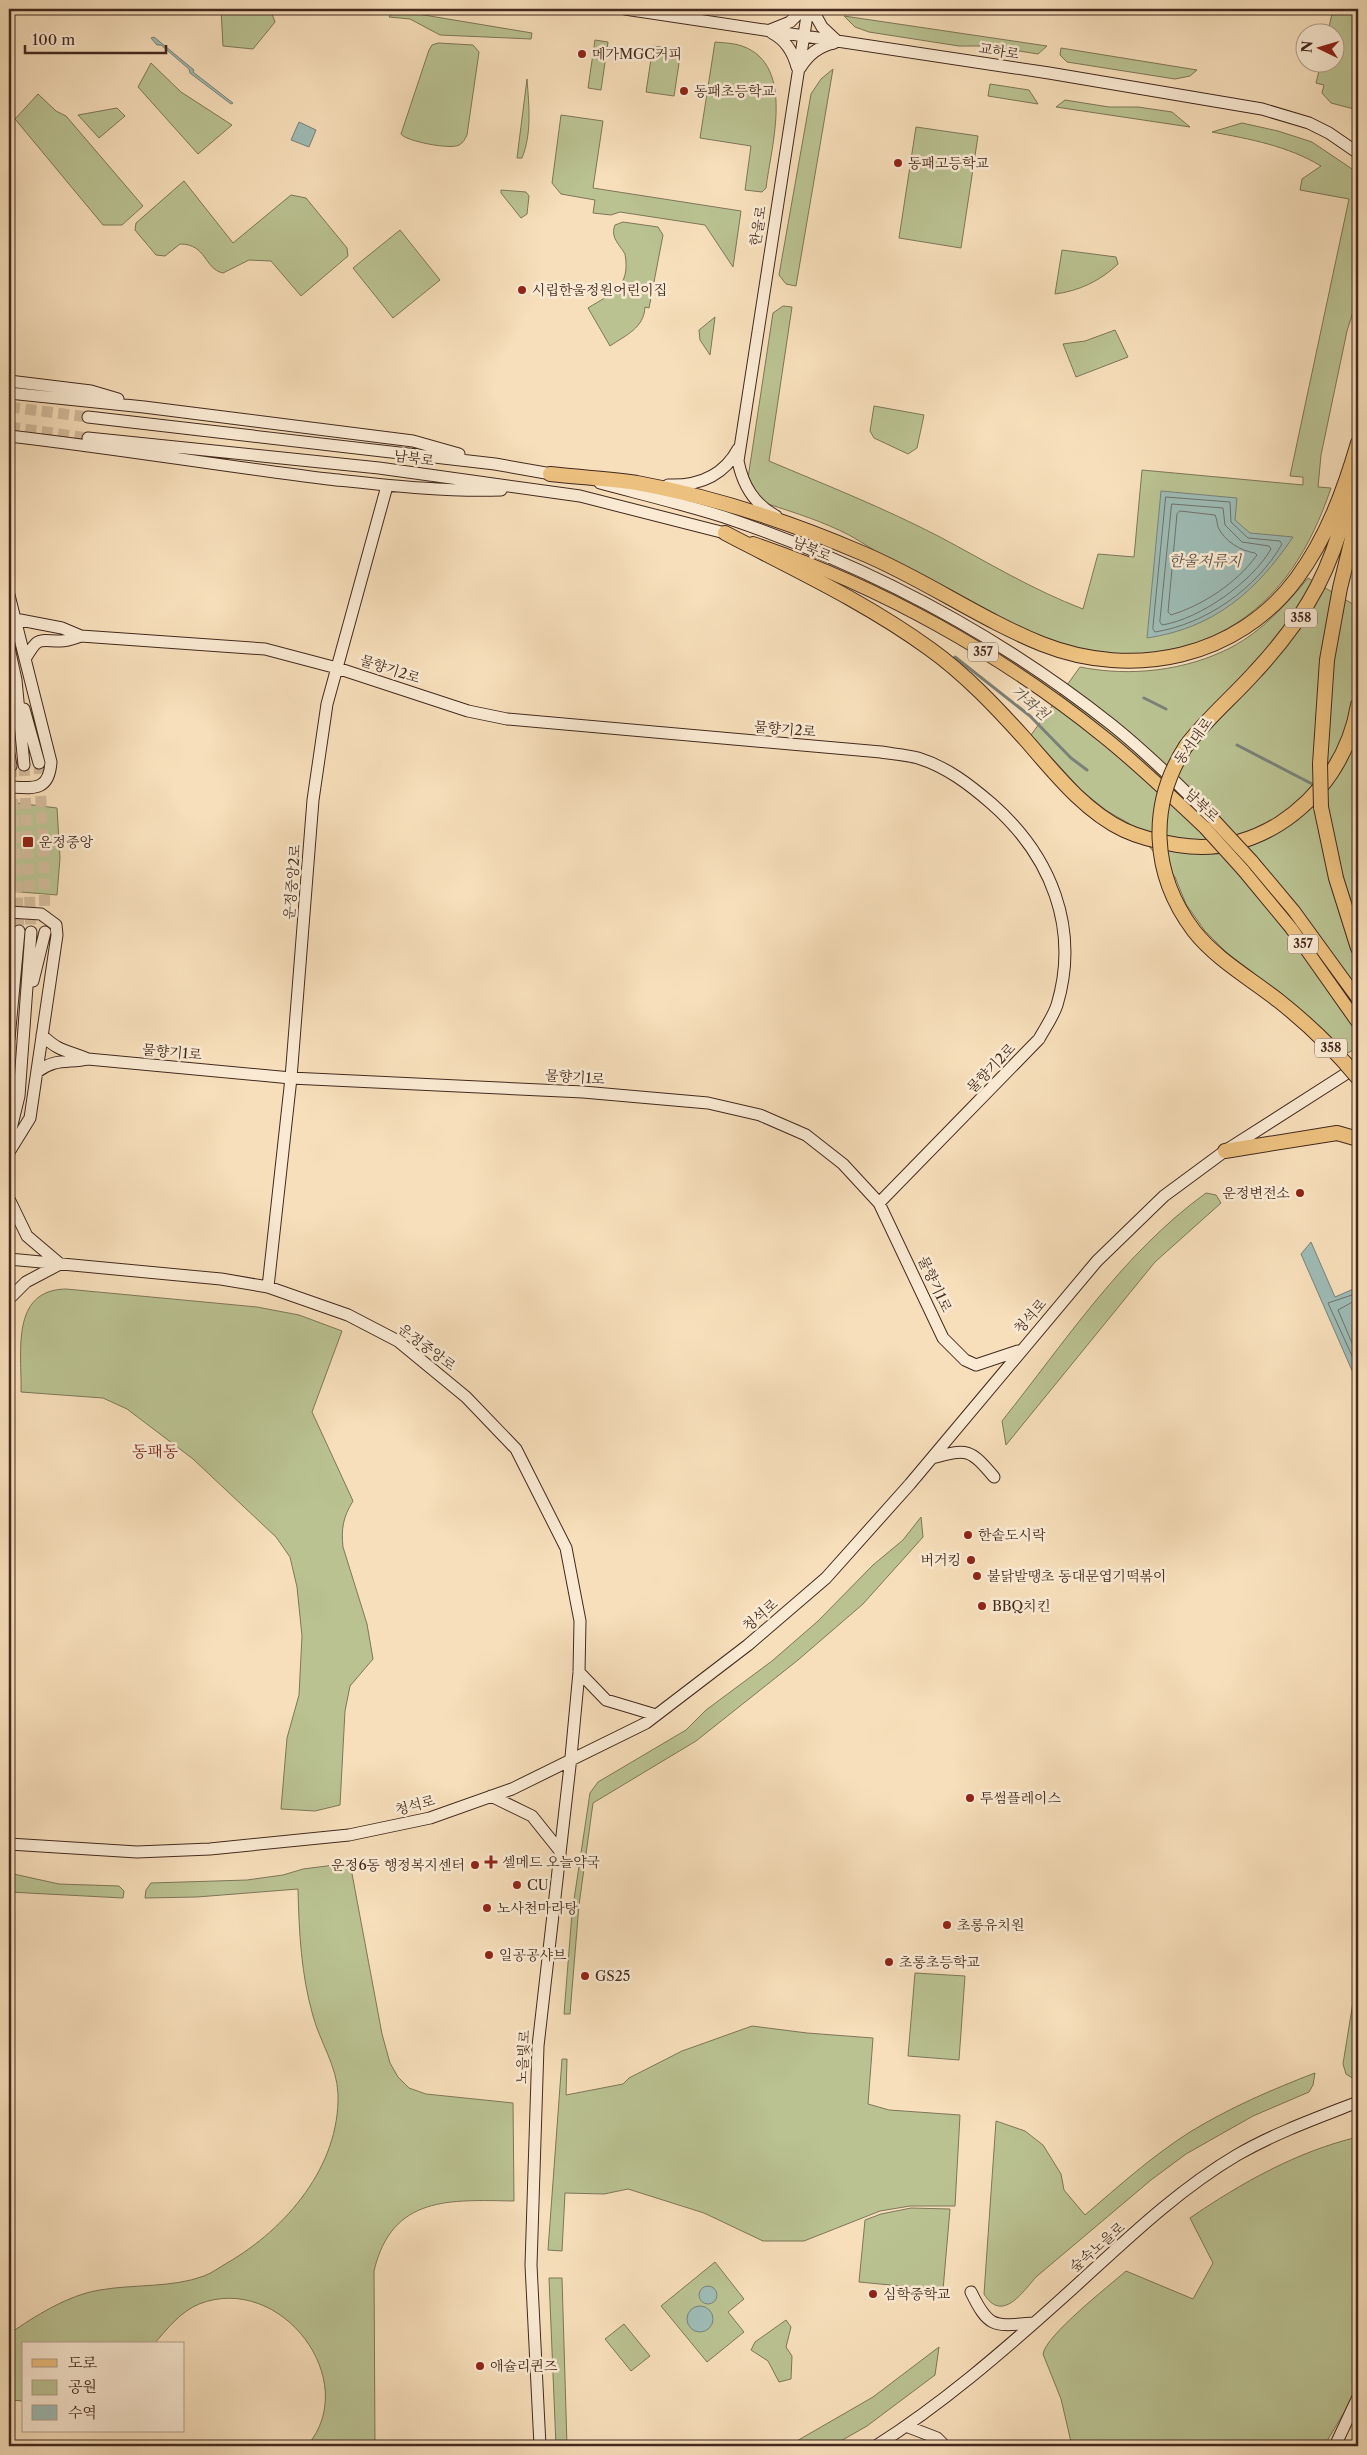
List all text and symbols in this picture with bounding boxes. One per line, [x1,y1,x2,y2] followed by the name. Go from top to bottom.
[25,22,166,54] scale bar
[1294,22,1344,72] north arrow
[32,30,75,49] text: 100 m
[978,39,1021,63] street label: 교하로
[1298,40,1317,54] text: N
[592,45,682,63] place label: 메가MGC커피
[576,48,588,60] marker: 메가MGC커피
[694,82,776,100] place label: 동패초등학교
[678,85,690,97] marker: 동패초등학교
[908,154,990,172] place label: 동패고등학교
[892,157,904,169] marker: 동패고등학교
[746,204,770,247] street label: 한울로
[532,281,667,299] place label: 시립한울정원어린이집
[516,284,528,296] marker: 시립한울정원어린이집
[393,446,436,470] street label: 남북로
[790,533,835,565] street label: 남북로
[1169,551,1243,570] water label: 한울저류지
[1285,608,1317,628] road number: 358
[968,642,998,662] road number: 357
[358,651,423,687] street label: 물향기2로
[1008,681,1054,725] water label: 가좌천
[1170,713,1216,768] street label: 동서대로
[753,717,817,741] street label: 물향기2로
[1181,784,1223,826] street label: 남북로
[39,833,94,851] place label: 운정중앙
[21,835,35,849] marker: 운정중앙
[280,843,304,920] street label: 운정중앙2로
[1288,934,1318,954] road number: 357
[1315,1038,1347,1058] road number: 358
[963,1039,1019,1097] street label: 물향기2로
[141,1040,203,1064] street label: 물향기1로
[544,1066,606,1088] street label: 물향기1로
[1222,1184,1290,1202] place label: 운정변전소
[1294,1187,1306,1199] marker: 운정변전소
[914,1253,956,1315] street label: 물향기1로
[1010,1294,1050,1337] street label: 청석로
[395,1319,460,1375] street label: 운정중앙로
[132,1441,179,1461] district label: 동패동
[978,1526,1046,1544] place label: 한솥도시락
[962,1529,974,1541] marker: 한솥도시락
[920,1551,961,1569] place label: 버거킹
[965,1554,977,1566] marker: 버거킹
[987,1567,1167,1585] place label: 불닭발땡초 동대문엽기떡볶이
[971,1570,983,1582] marker: 불닭발땡초 동대문엽기떡볶이
[739,1595,782,1635] street label: 청석로
[992,1597,1050,1615] place label: BBQ치킨
[976,1600,988,1612] marker: BBQ치킨
[980,1789,1062,1807] place label: 투썸플레이스
[393,1791,437,1819] street label: 청석로
[964,1792,976,1804] marker: 투썸플레이스
[502,1853,600,1871] place label: 셀메드 오늘약국
[484,1855,498,1869] marker: 셀메드 오늘약국
[331,1856,465,1874] place label: 운정6동 행정복지센터
[469,1859,481,1871] marker: 운정6동 행정복지센터
[527,1876,549,1894] place label: CU
[511,1879,523,1891] marker: CU
[497,1899,579,1917] place label: 노사천마라탕
[481,1902,493,1914] marker: 노사천마라탕
[957,1916,1025,1934] place label: 초롱유치원
[941,1919,953,1931] marker: 초롱유치원
[499,1946,567,1964] place label: 일공공샤브
[483,1949,495,1961] marker: 일공공샤브
[899,1953,981,1971] place label: 초롱초등학교
[883,1956,895,1968] marker: 초롱초등학교
[595,1967,630,1985] place label: GS25
[579,1970,591,1982] marker: GS25
[513,2029,533,2084] street label: 노을빛로
[1066,2218,1129,2276] street label: 숲속노을로
[883,2285,951,2303] place label: 심학중학교
[867,2288,879,2300] marker: 심학중학교
[22,2342,185,2432] legend
[68,2353,97,2372] text: 도로
[490,2357,558,2375] place label: 애슐리퀸즈
[474,2360,486,2372] marker: 애슐리퀸즈
[68,2377,97,2396] text: 공원
[68,2403,97,2422] text: 수역

